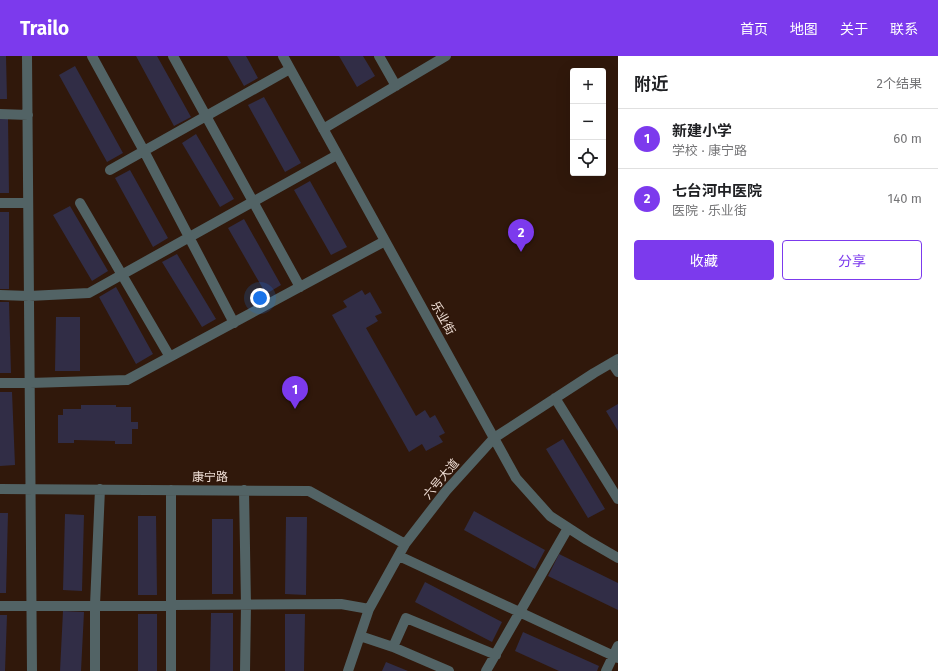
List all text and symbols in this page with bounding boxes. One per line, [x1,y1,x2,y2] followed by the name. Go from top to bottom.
[20,17,69,40] text: Trailo
[740,21,768,38] text: 首页
[790,21,818,38] text: 地图
[840,21,868,38] text: 关于
[890,21,918,38] text: 联系
[570,68,606,176] map controls
[570,68,606,104] button: +
[634,74,668,95] text: 附近
[877,76,922,91] text: 2个结果
[570,104,606,140] button: −
[672,122,732,140] text: 新建小学
[644,131,650,146] text: 1
[893,131,922,146] text: 60 m
[570,140,606,176] button: locate
[672,143,747,158] text: 学校 · 康宁路
[672,182,762,200] text: 七台河中医院
[644,191,650,206] text: 2
[888,191,922,206] text: 140 m
[672,203,747,218] text: 医院 · 乐业街
[508,219,534,252] pin: 2
[634,240,774,280] button: 收藏
[782,240,922,280] button: 分享
[250,288,270,308] your location
[428,299,458,337] street label: 乐业街
[282,376,308,409] pin: 1
[420,456,462,502] street label: 六号大道
[192,470,228,484] street label: 康宁路

